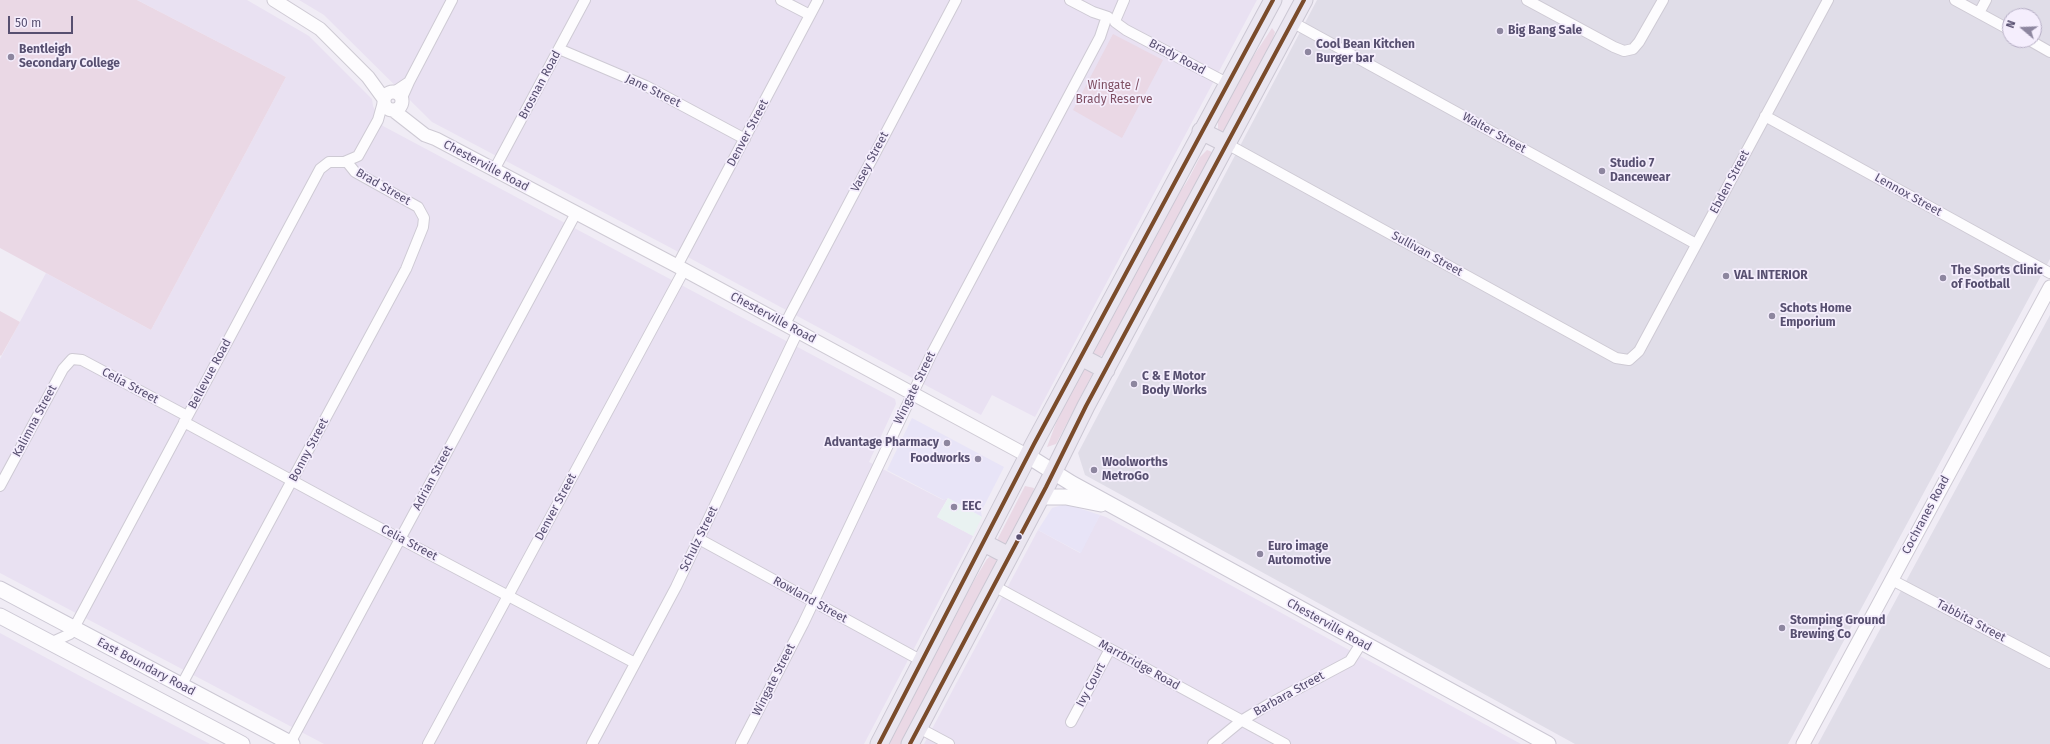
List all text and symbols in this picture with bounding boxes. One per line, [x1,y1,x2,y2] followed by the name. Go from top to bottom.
[10,8,75,34] scale bar
[2002,8,2042,48] north arrow
[15,16,41,30] text: 50 m
[2004,19,2018,30] text: N
[1508,24,1582,38] place label: Big Bang Sale
[1495,26,1505,36] marker: Big Bang Sale
[1146,36,1208,78] street label: Brady Road
[1316,38,1415,66] place label: Cool Bean Kitchen Burger bar
[19,43,120,71] place label: Bentleigh Secondary College
[1303,47,1313,57] marker: Cool Bean Kitchen Burger bar
[516,48,564,122] street label: Brosnan Road
[6,52,16,62] marker: Bentleigh Secondary College
[623,71,683,111] street label: Jane Street
[1075,79,1153,107] park label: Wingate / Brady Reserve
[724,97,772,169] street label: Denver Street
[1460,110,1528,156] street label: Walter Street
[848,129,892,195] street label: Vasey Street
[441,137,531,195] street label: Chesterville Road
[1707,148,1753,216] street label: Ebden Street
[1610,157,1670,185] place label: Studio 7 Dancewear
[353,166,413,208] street label: Brad Street
[1597,166,1607,176] marker: Studio 7 Dancewear
[1872,171,1944,219] street label: Lennox Street
[1389,229,1465,279] street label: Sullivan Street
[1951,264,2043,292] place label: The Sports Clinic of Football
[1734,269,1808,283] place label: VAL INTERIOR
[1721,271,1731,281] marker: VAL INTERIOR
[1938,273,1948,283] marker: The Sports Clinic of Football
[728,289,818,347] street label: Chesterville Road
[1780,302,1852,330] place label: Schots Home Emporium
[1767,311,1777,321] marker: Schots Home Emporium
[185,336,235,412] street label: Bellevue Road
[891,349,939,427] street label: Wingate Street
[99,365,161,407] street label: Celia Street
[1142,370,1207,398] place label: C & E Motor Body Works
[1129,379,1139,389] marker: C & E Motor Body Works
[10,382,60,460] street label: Kalimna Street
[286,416,332,484] street label: Bonny Street
[825,436,939,450] place label: Advantage Pharmacy
[942,438,952,448] marker: Advantage Pharmacy
[410,443,456,513] street label: Adrian Street
[910,452,970,466] place label: Foodworks
[973,454,983,464] marker: Foodworks
[1102,456,1168,484] place label: Woolworths MetroGo
[1089,465,1099,475] marker: Woolworths MetroGo
[532,471,580,543] street label: Denver Street
[1899,473,1953,557] street label: Cochranes Road
[962,500,981,514] place label: EEC
[949,502,959,512] marker: EEC
[677,504,721,574] street label: Schulz Street
[378,522,440,564] street label: Celia Street
[1014,532,1024,542] unlabelled marker
[1268,540,1331,568] place label: Euro image Automotive
[1255,549,1265,559] marker: Euro image Automotive
[770,574,850,626] street label: Rowland Street
[1284,596,1374,654] street label: Chesterville Road
[1934,597,2008,645] street label: Tabbita Street
[1790,614,1886,642] place label: Stomping Ground Brewing Co
[1777,623,1787,633] marker: Stomping Ground Brewing Co
[94,635,198,699] street label: East Boundary Road
[1096,637,1182,693] street label: Marrbridge Road
[750,641,798,719] street label: Wingate Street
[1073,660,1109,710] street label: Ivy Court
[1251,669,1327,719] street label: Barbara Street

